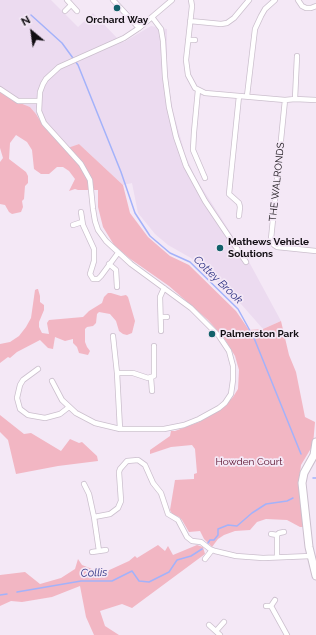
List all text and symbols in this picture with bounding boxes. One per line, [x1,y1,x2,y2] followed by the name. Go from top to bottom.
[112,3,122,13] marker: Orchard Way
[12,12,52,52] north arrow
[19,13,33,29] text: N
[86,14,148,26] place label: Orchard Way
[267,142,287,222] street label: THE WALRONDS
[228,236,309,260] place label: Mathews Vehicle Solutions
[215,243,225,253] marker: Mathews Vehicle Solutions
[191,253,245,307] water label: Cottey Brook
[220,328,299,340] place label: Palmerston Park
[207,329,217,339] marker: Palmerston Park
[215,456,283,468] park label: Howden Court
[80,566,108,580] water label: Collis

